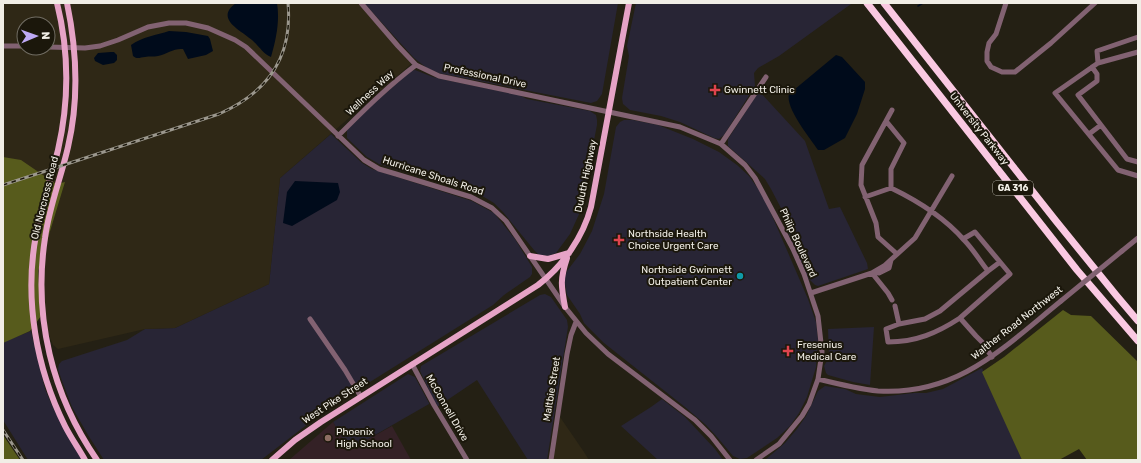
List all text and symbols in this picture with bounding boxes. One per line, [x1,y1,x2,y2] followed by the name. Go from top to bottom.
[16,16,56,56] north arrow
[39,31,52,40] text: N
[443,61,528,91] street label: Professional Drive
[344,67,397,118] street label: Wellness Way
[709,84,721,96] marker: Gwinnett Clinic
[724,84,795,96] place label: Gwinnett Clinic
[947,90,1011,168] street label: University Parkway
[572,138,600,214] street label: Duluth Highway
[381,154,485,198] street label: Hurricane Shoals Road
[29,155,61,241] street label: Old Norcross Road
[993,181,1033,195] road number: GA 316
[777,206,819,280] street label: Philip Boulevard
[628,228,719,252] place label: Northside Health Choice Urgent Care
[613,234,625,246] marker: Northside Health Choice Urgent Care
[641,264,732,288] place label: Northside Gwinnett Outpatient Center
[735,271,745,281] marker: Northside Gwinnett Outpatient Center
[969,284,1065,362] street label: Walther Road Northwest
[797,339,857,363] place label: Fresenius Medical Care
[782,345,794,357] marker: Fresenius Medical Care
[541,356,563,422] street label: Maltbie Street
[423,373,471,444] street label: McConnell Drive
[300,375,370,427] street label: West Pike Street
[336,426,392,450] place label: Phoenix High School
[323,433,333,443] marker: Phoenix High School

